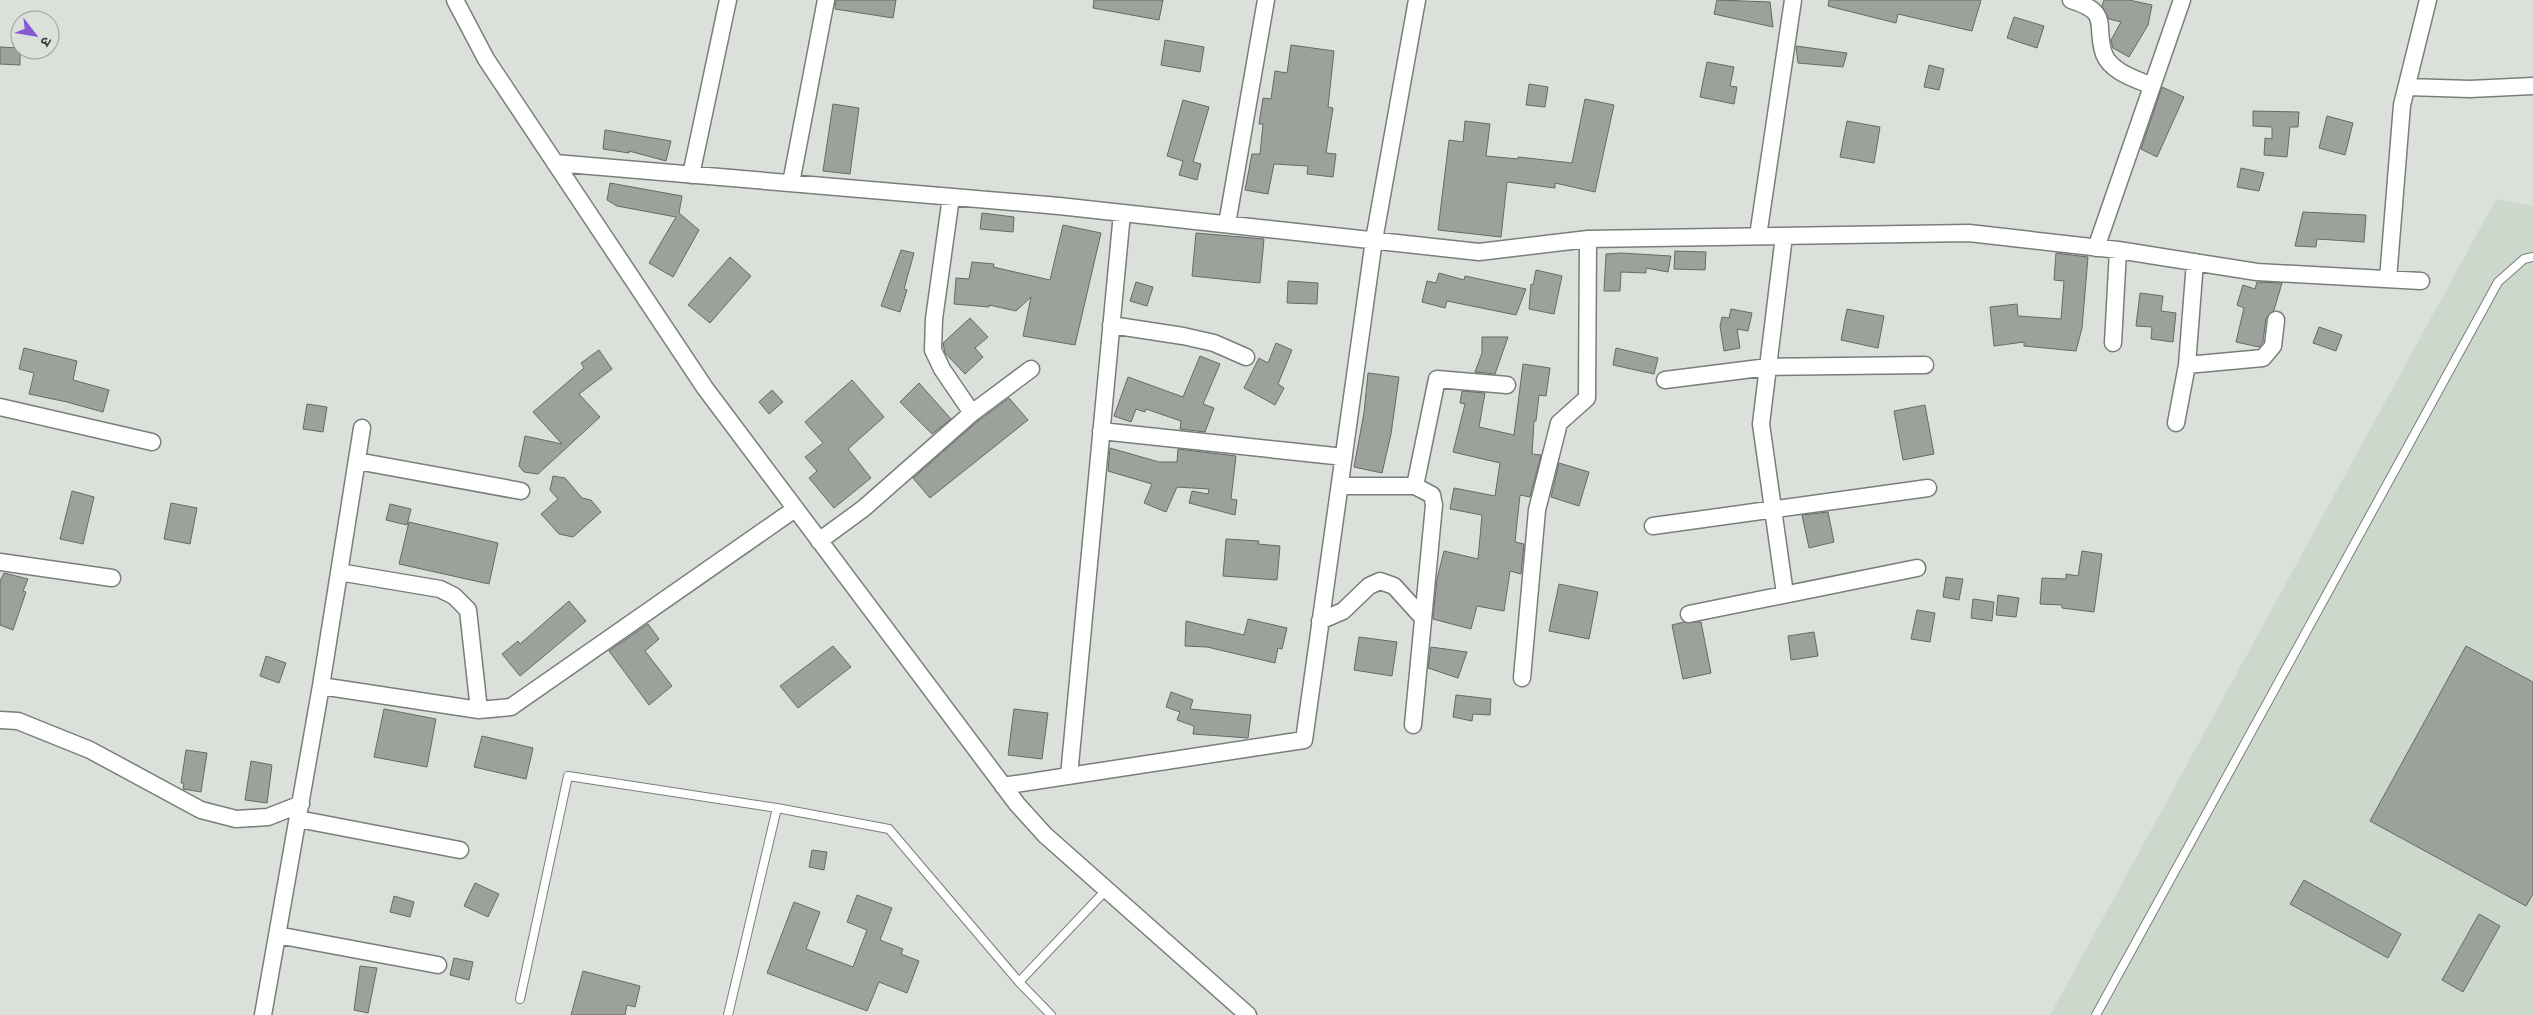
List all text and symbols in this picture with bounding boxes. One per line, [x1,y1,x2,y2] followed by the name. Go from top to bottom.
[10,10,60,60] north arrow
[36,34,56,51] text: उ

